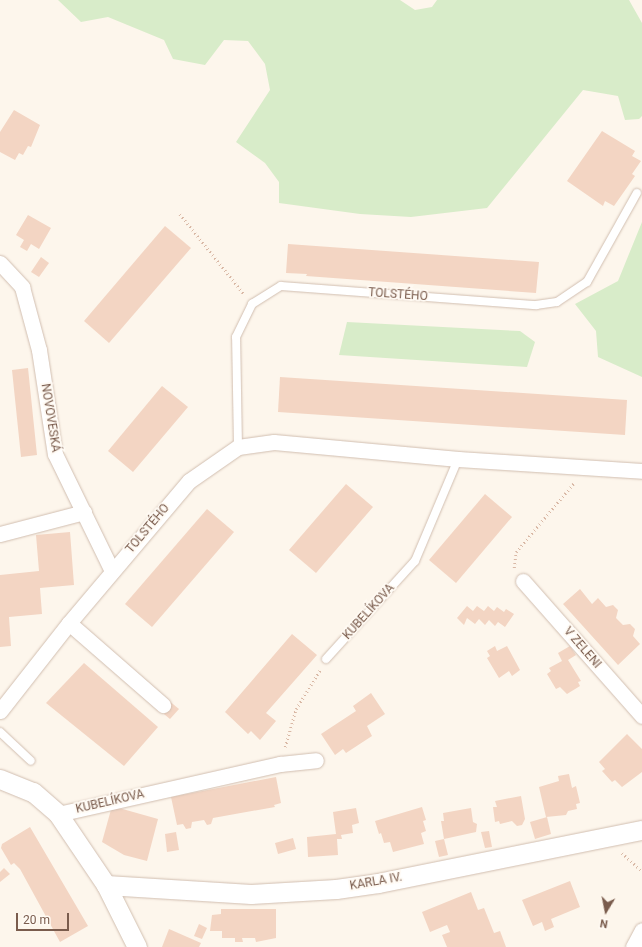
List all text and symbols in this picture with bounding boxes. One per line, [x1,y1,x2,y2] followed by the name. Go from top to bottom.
[368,286,428,304] street label: TOLSTÉHO
[37,383,63,453] street label: NOVOVESKÁ
[123,502,173,556] street label: TOLSTÉHO
[340,581,398,643] street label: KUBELÍKOVA
[560,625,604,671] street label: V ZELENI
[74,787,146,817] street label: KUBELÍKOVA
[349,870,403,894] street label: KARLA IV.
[586,891,626,931] north arrow
[18,905,71,931] scale bar
[23,913,50,927] text: 20 m
[599,916,609,930] text: N

